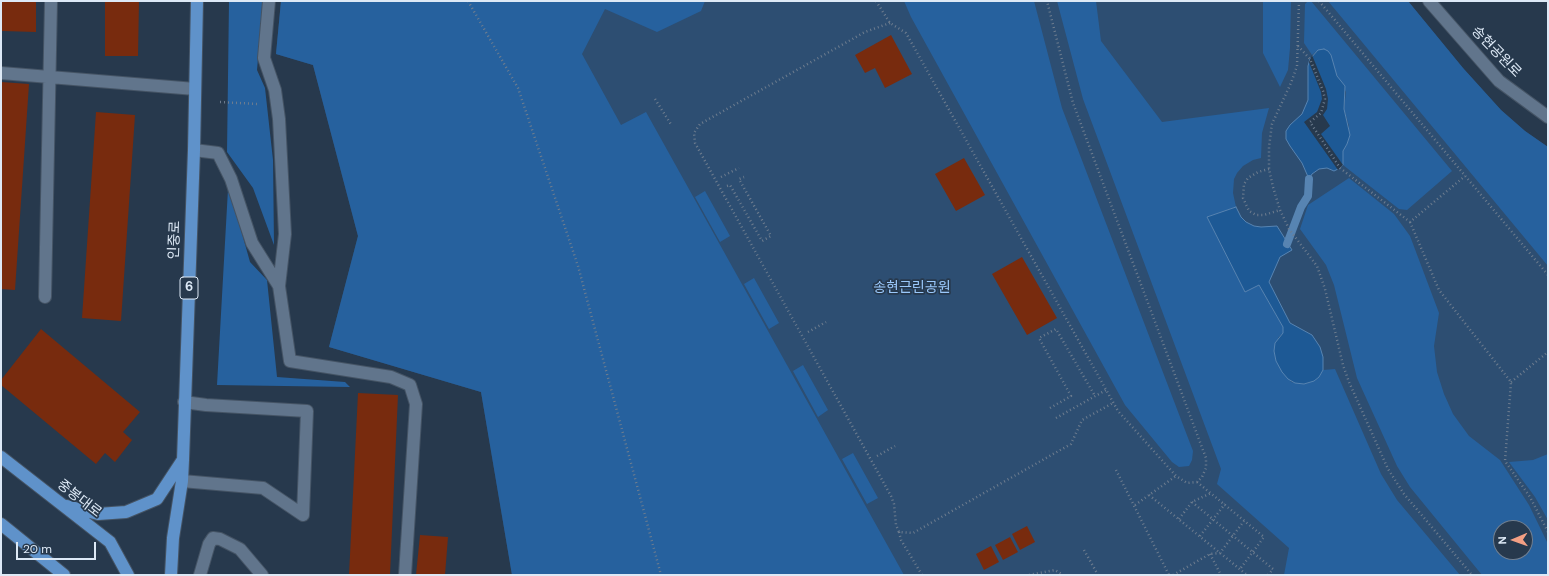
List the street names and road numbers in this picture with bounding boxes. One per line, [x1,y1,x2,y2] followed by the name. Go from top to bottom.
[1468,23,1524,81] street label: 송현공원로
[166,220,184,260] street label: 인중로
[180,277,198,299] road number: 6
[54,477,104,521] street label: 중봉대로

